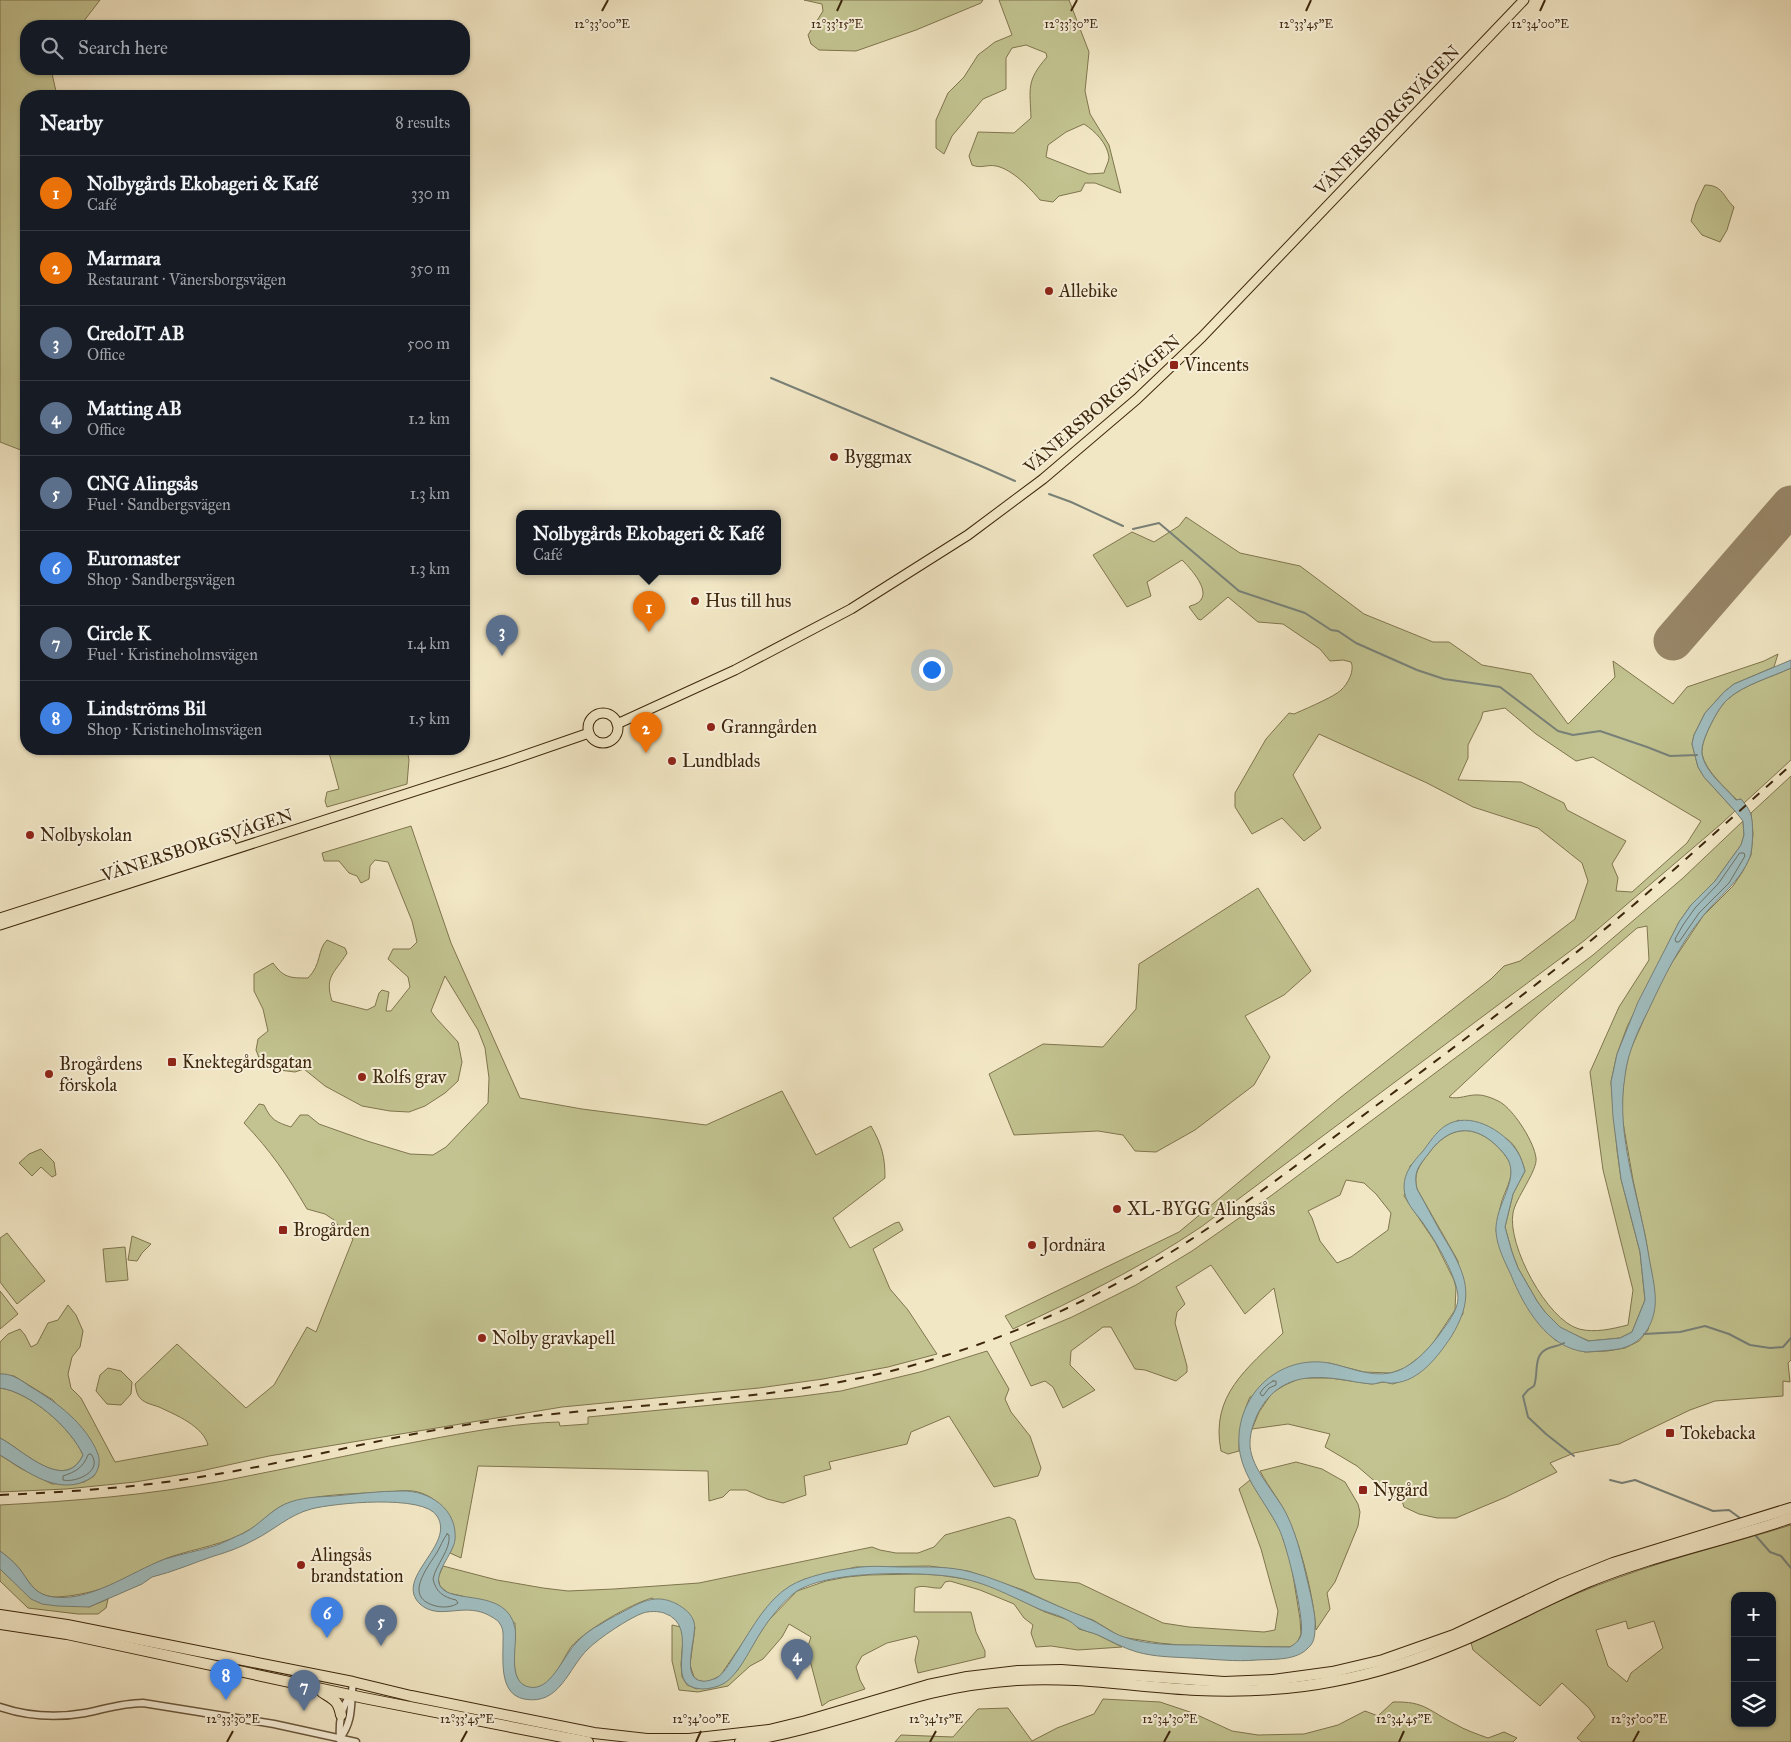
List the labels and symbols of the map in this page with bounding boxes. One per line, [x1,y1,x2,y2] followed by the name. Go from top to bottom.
[574,17,630,31] text: 12°33'00"E
[811,17,863,31] text: 12°33'15"E
[1044,17,1098,31] text: 12°33'30"E
[1279,17,1333,31] text: 12°33'45"E
[1511,17,1569,31] text: 12°34'00"E
[1309,40,1464,200] street label: VÄNERSBORGSVÄGEN
[1058,280,1118,302] place label: Allebike
[1043,285,1055,297] marker: Allebike
[1018,330,1185,479] street label: VÄNERSBORGSVÄGEN
[1183,354,1249,376] place label: Vincents
[1168,359,1180,371] marker: Vincents
[844,446,912,469] place label: Byggmax
[828,451,840,463] marker: Byggmax
[705,590,791,612] place label: Hus till hus
[633,591,665,632] pin: 1
[689,595,701,607] marker: Hus till hus
[486,615,518,656] pin: 3
[919,657,945,683] your location
[630,712,662,753] pin: 2
[721,716,817,739] place label: Granngården
[705,721,717,733] marker: Granngården
[682,750,760,772] place label: Lundblads
[666,755,678,767] marker: Lundblads
[97,804,296,887] street label: VÄNERSBORGSVÄGEN
[40,824,132,846] place label: Nolbyskolan
[24,829,36,841] marker: Nolbyskolan
[182,1051,312,1074] place label: Knektegårdsgatan
[59,1053,142,1096] place label: Brogårdens förskola
[166,1056,178,1068] marker: Knektegårdsgatan
[372,1066,448,1089] place label: Rolfs grav
[43,1068,55,1080] marker: Brogårdens förskola
[356,1071,368,1083] marker: Rolfs grav
[1127,1198,1275,1221] place label: XL-BYGG Alingsås
[1111,1203,1123,1215] marker: XL-BYGG Alingsås
[293,1219,370,1242] place label: Brogården
[277,1224,289,1236] marker: Brogården
[1040,1234,1106,1257] place label: Jordnära
[1026,1239,1038,1251] marker: Jordnära
[492,1327,615,1350] place label: Nolby gravkapell
[476,1332,488,1344] marker: Nolby gravkapell
[1680,1422,1756,1444] place label: Tokebacka
[1664,1427,1676,1439] marker: Tokebacka
[1373,1479,1428,1502] place label: Nygård
[1357,1484,1369,1496] marker: Nygård
[310,1544,404,1587] place label: Alingsås brandstation
[295,1559,307,1571] marker: Alingsås brandstation
[311,1597,343,1638] pin: 6
[365,1605,397,1646] pin: 5
[781,1639,813,1680] pin: 4
[210,1659,242,1700] pin: 8
[288,1670,320,1711] pin: 7
[206,1712,260,1726] text: 12°33'30"E
[440,1712,494,1726] text: 12°33'45"E
[672,1712,730,1726] text: 12°34'00"E
[909,1712,963,1726] text: 12°34'15"E
[1142,1712,1198,1726] text: 12°34'30"E
[1376,1712,1432,1726] text: 12°34'45"E
[1611,1712,1668,1726] text: 12°35'00"E

